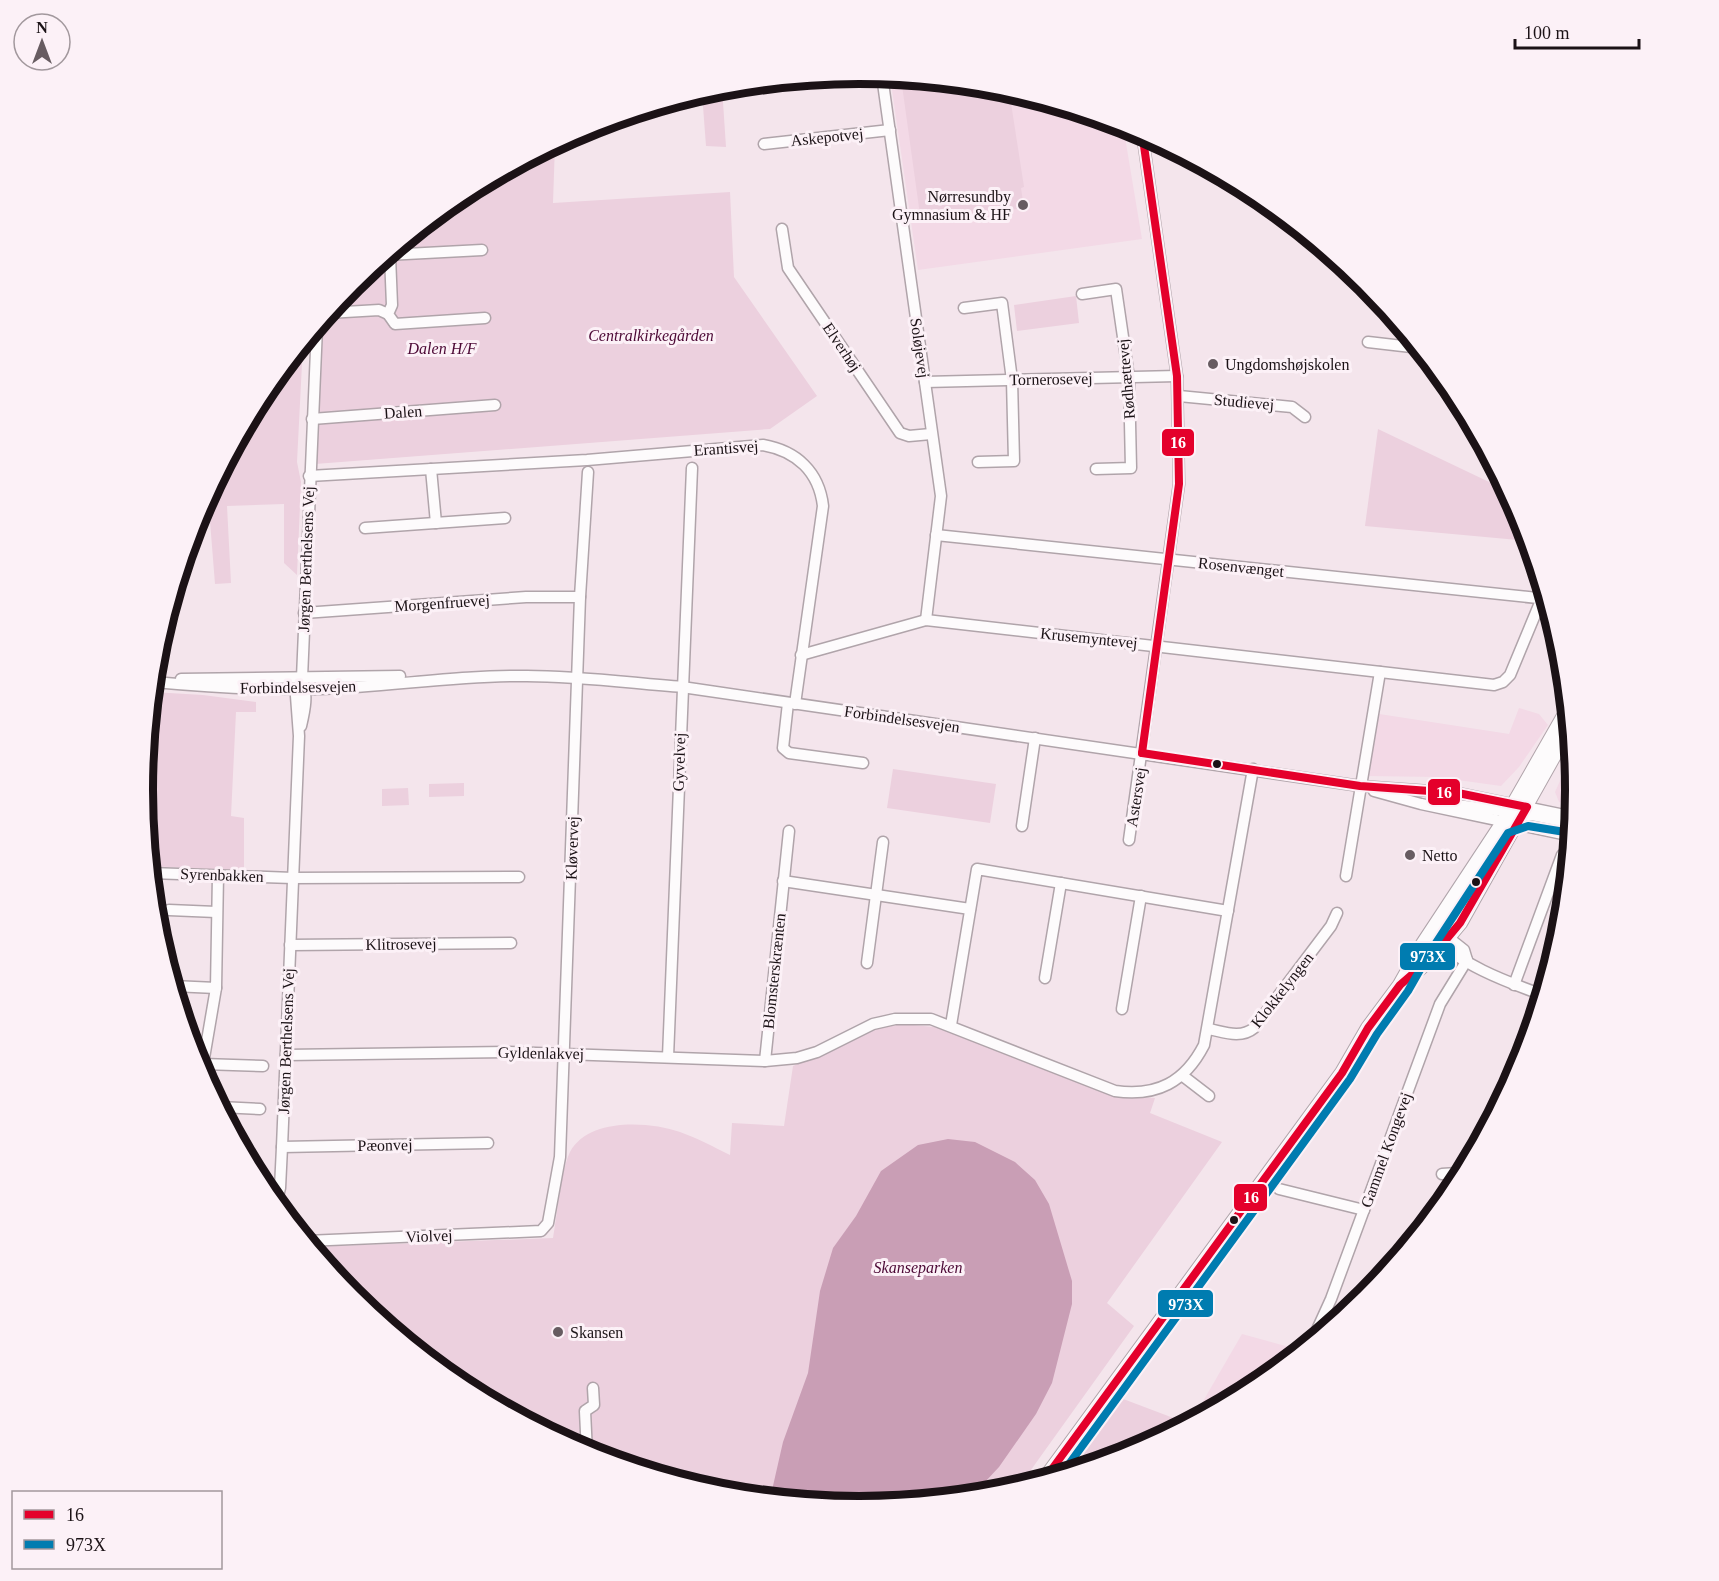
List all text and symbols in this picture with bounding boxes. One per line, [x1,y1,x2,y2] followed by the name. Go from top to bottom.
[12,12,72,72] north arrow
[1515,12,1640,50] scale bar
[36,19,48,36] text: N
[1524,23,1570,43] text: 100 m
[790,125,864,150] street label: Askepotvej
[892,188,1011,224] place label: Nørresundby Gymnasium & HF
[1016,198,1030,212] marker: Nørresundby Gymnasium & HF
[906,317,933,379] street label: Soløjevej
[819,319,864,375] street label: Elverhøj
[588,327,714,345] park label: Centralkirkegården
[1114,338,1139,420] street label: Rødhættevej
[407,340,477,357] park label: Dalen H/F
[1225,356,1349,374] place label: Ungdomshøjskolen
[1206,357,1220,371] marker: Ungdomshøjskolen
[1009,370,1093,389] street label: Tornerosevej
[1213,391,1275,414] street label: Studievej
[383,402,423,422] street label: Dalen
[1161,428,1195,457] line badge: 16
[1170,434,1186,451] text: 16
[693,437,759,460] street label: Erantisvej
[295,486,318,632] street label: Jørgen Berthelsens Vej
[1197,554,1285,581] street label: Rosenvænget
[394,591,490,616] street label: Morgenfruevej
[1039,624,1138,653] street label: Krusemyntevej
[240,677,356,698] street label: Forbindelsesvejen
[843,702,961,737] street label: Forbindelsesvejen
[669,732,690,792] street label: Gyvelvej
[1211,758,1223,770] unlabelled marker
[1123,766,1150,828] street label: Astersvej
[1427,778,1461,806] line badge: 16
[1436,784,1452,801] text: 16
[562,816,583,880] street label: Kløvervej
[1422,847,1458,864] place label: Netto
[1403,848,1417,862] marker: Netto
[180,865,264,886] street label: Syrenbakken
[1470,876,1482,888] unlabelled marker
[759,912,789,1030] street label: Blomsterskrænten
[365,935,437,954] street label: Klitrosevej
[1399,942,1456,971] line badge: 973X
[1410,948,1446,965] text: 973X
[1247,949,1317,1032] street label: Klokkelyngen
[275,968,298,1114] street label: Jørgen Berthelsens Vej
[498,1044,584,1063] street label: Gyldenlakvej
[1357,1090,1416,1210] street label: Gammel Kongevej
[357,1136,413,1155] street label: Pæonvej
[1233,1183,1268,1212] line badge: 16
[1243,1189,1259,1206] text: 16
[1228,1214,1240,1226] unlabelled marker
[405,1227,453,1246] street label: Violvej
[874,1259,962,1277] park label: Skanseparken
[1157,1289,1214,1318] line badge: 973X
[1168,1296,1204,1313] text: 973X
[570,1324,623,1341] place label: Skansen
[551,1325,565,1339] marker: Skansen
[12,1491,222,1569] legend
[66,1505,84,1525] text: 16
[66,1535,106,1555] text: 973X

